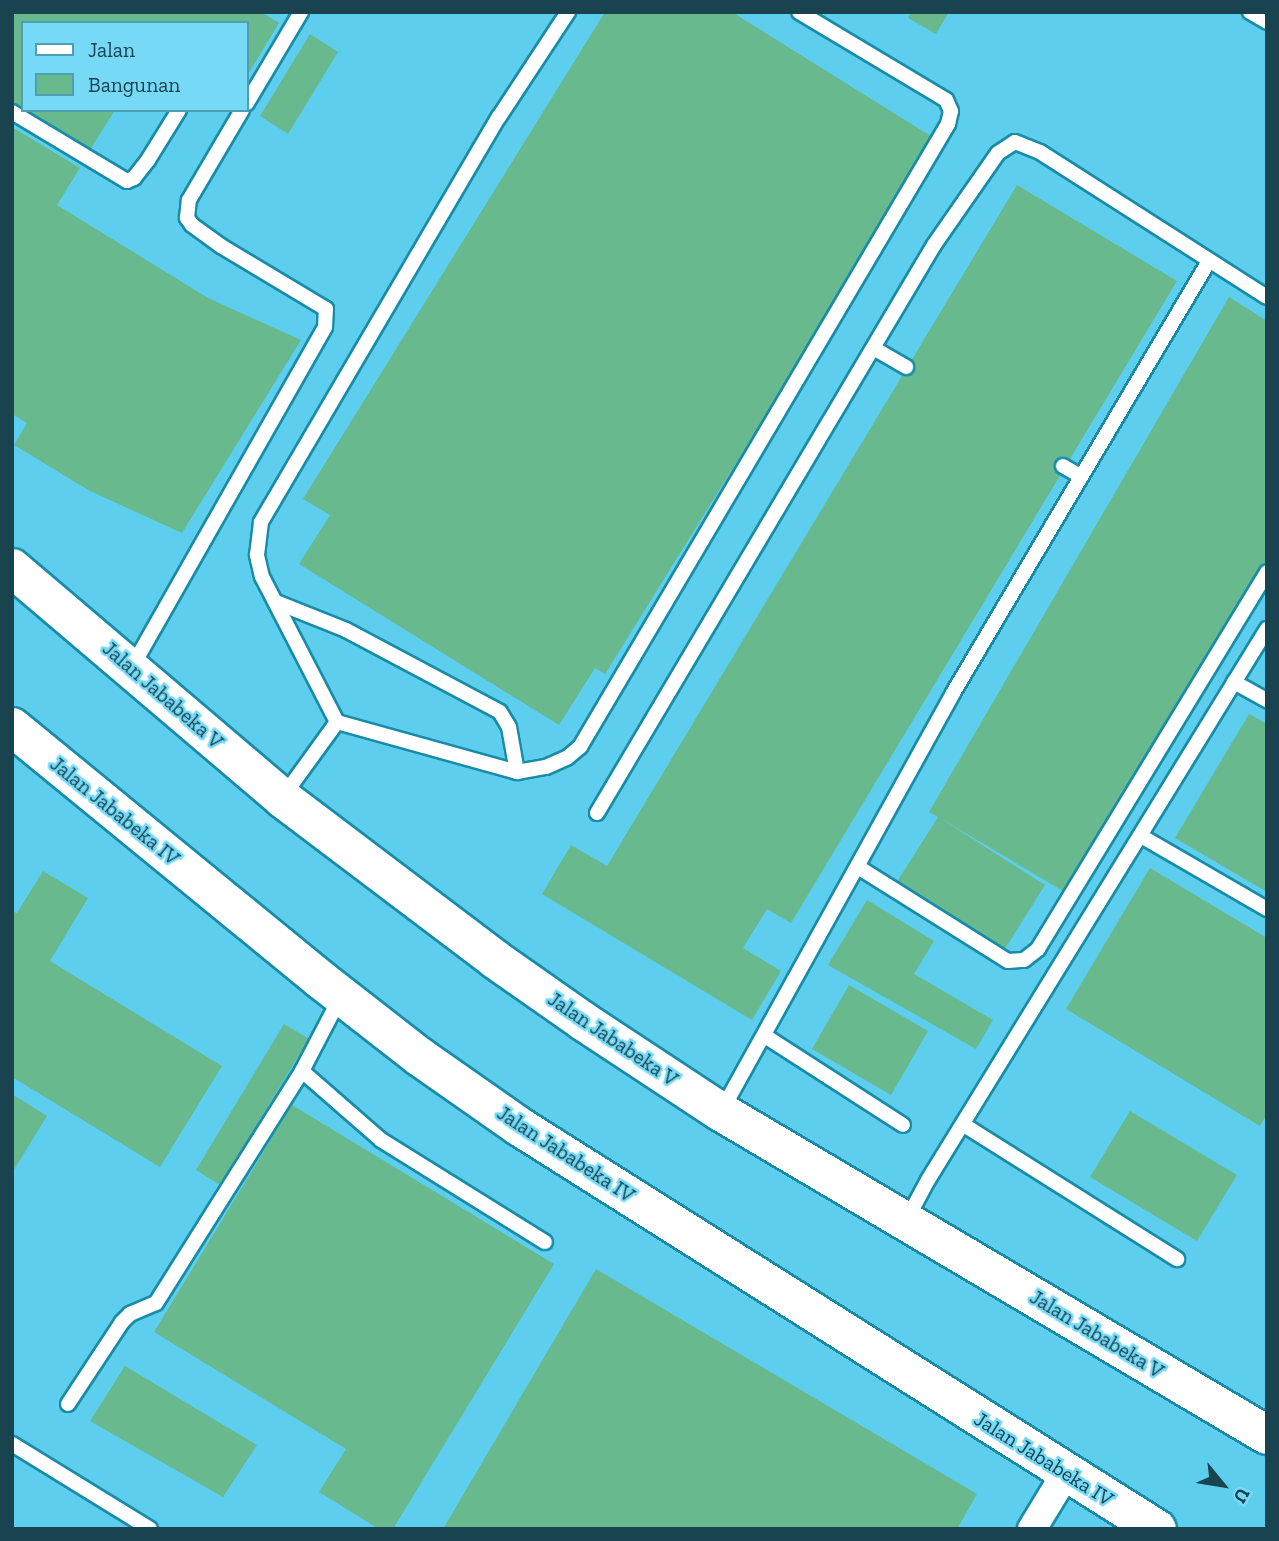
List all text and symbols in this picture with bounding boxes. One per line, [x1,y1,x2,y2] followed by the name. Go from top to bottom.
[21,21,248,112] legend
[88,37,135,62] text: Jalan
[88,72,180,97] text: Bangunan
[97,635,229,755] street label: Jalan Jababeka V
[45,751,185,871] street label: Jalan Jababeka IV
[543,986,683,1092] street label: Jalan Jababeka V
[492,1100,640,1208] street label: Jalan Jababeka IV
[1025,1284,1169,1384] street label: Jalan Jababeka V
[970,1406,1118,1512] street label: Jalan Jababeka IV
[1188,1450,1258,1520] north arrow
[1228,1484,1255,1507] text: U

